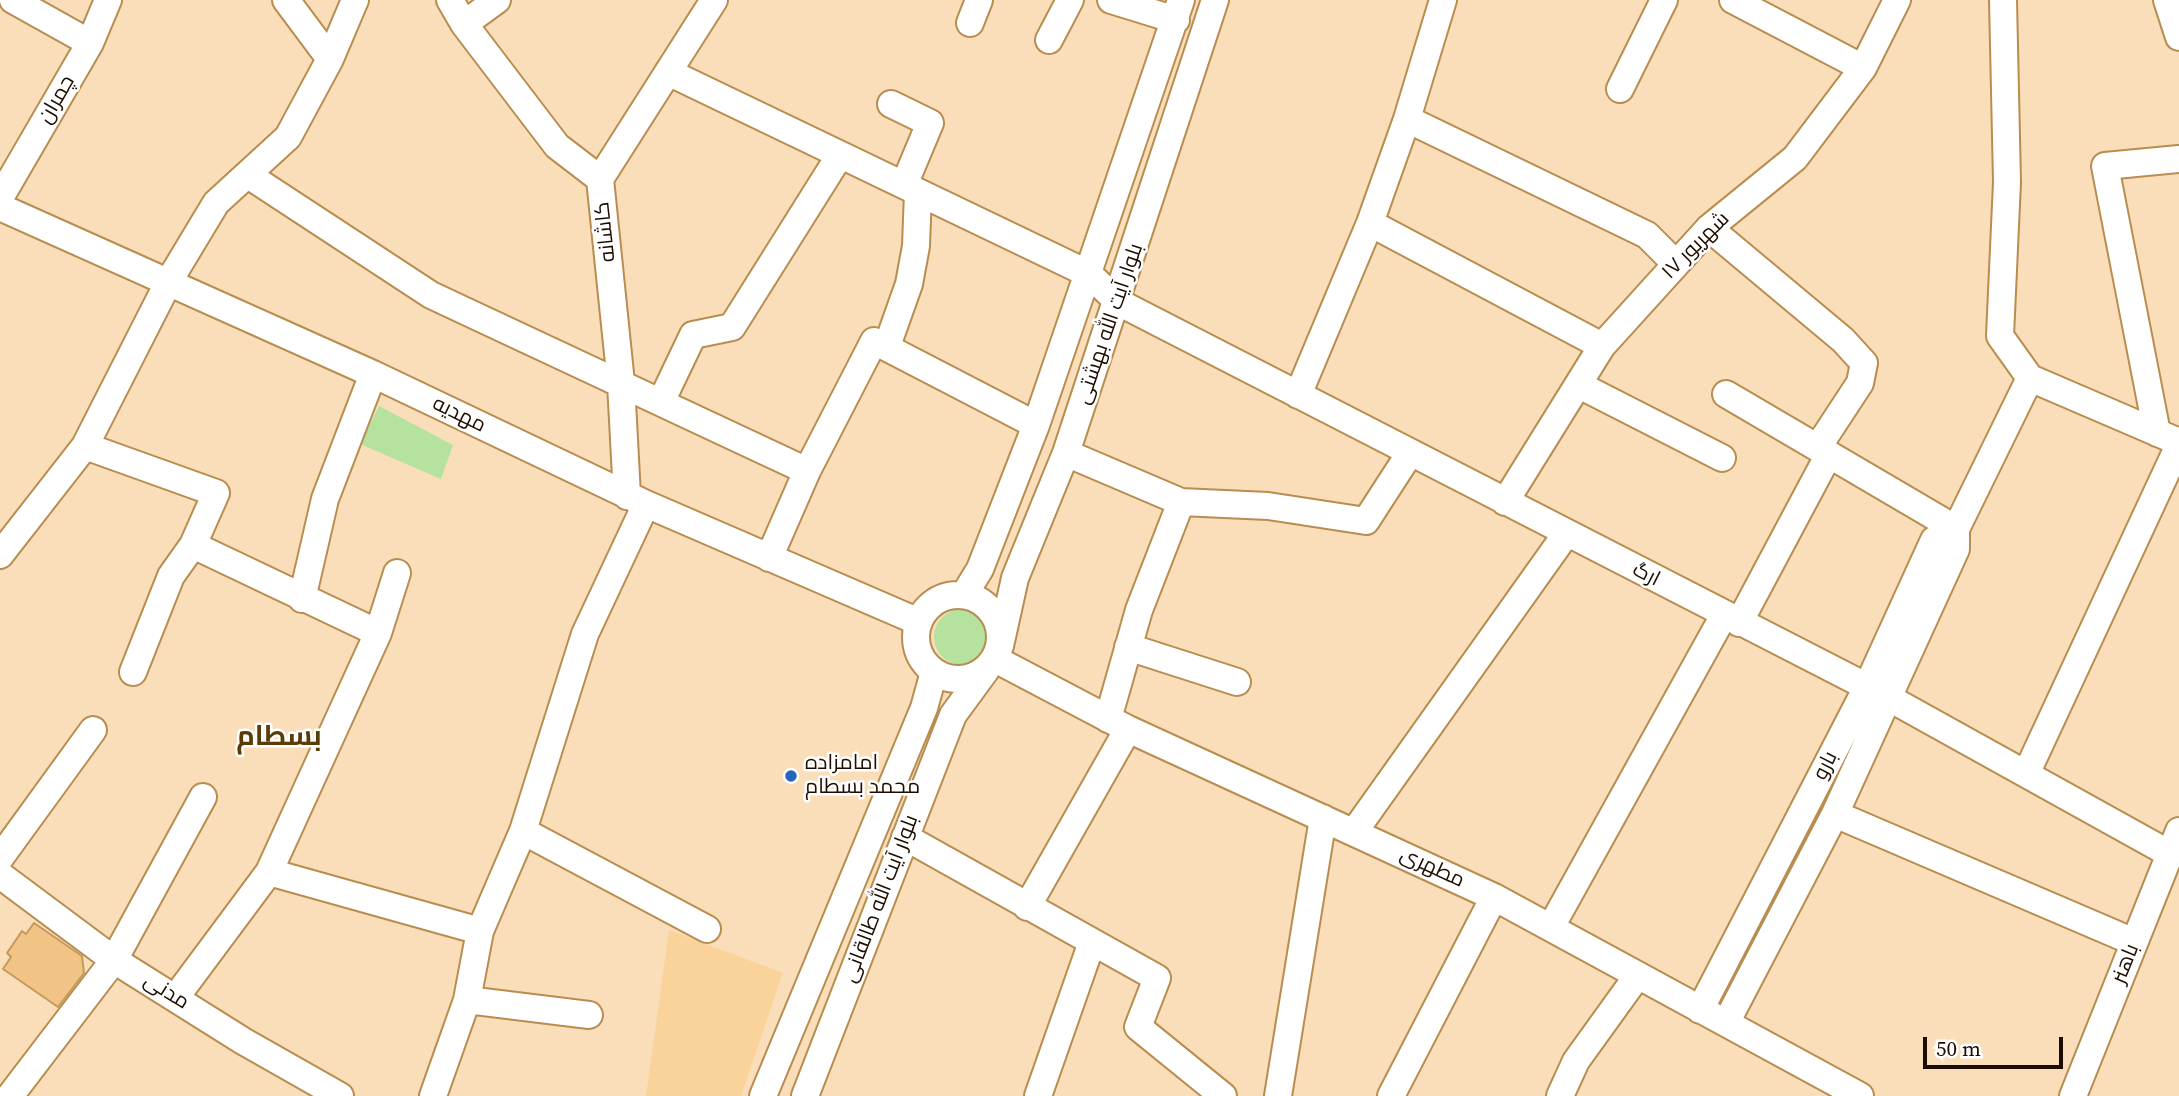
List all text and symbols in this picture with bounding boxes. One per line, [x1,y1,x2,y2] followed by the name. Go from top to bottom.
[33,71,81,129] street label: چمران
[590,201,622,263] street label: کاشانه
[1657,207,1735,285] street label: ۱۷ شهریور
[1071,240,1149,408] street label: بلوار آیت الله بهشتی
[428,391,490,439] street label: مهدیه
[1628,558,1664,592] street label: ارگ
[236,721,322,755] district label: بسطام
[1808,747,1844,785] street label: بارو
[805,751,920,801] place label: امامزاده محمد بسطام
[783,768,799,784] marker: امامزاده محمد بسطام
[837,812,925,986] street label: بلوار آیت الله طالقانی
[1396,842,1468,894] street label: مطهری
[2107,940,2145,988] street label: باهنر
[139,968,193,1016] street label: مدنی
[1927,1023,2067,1066] scale bar
[1936,1034,1981,1063] text: 50 m

